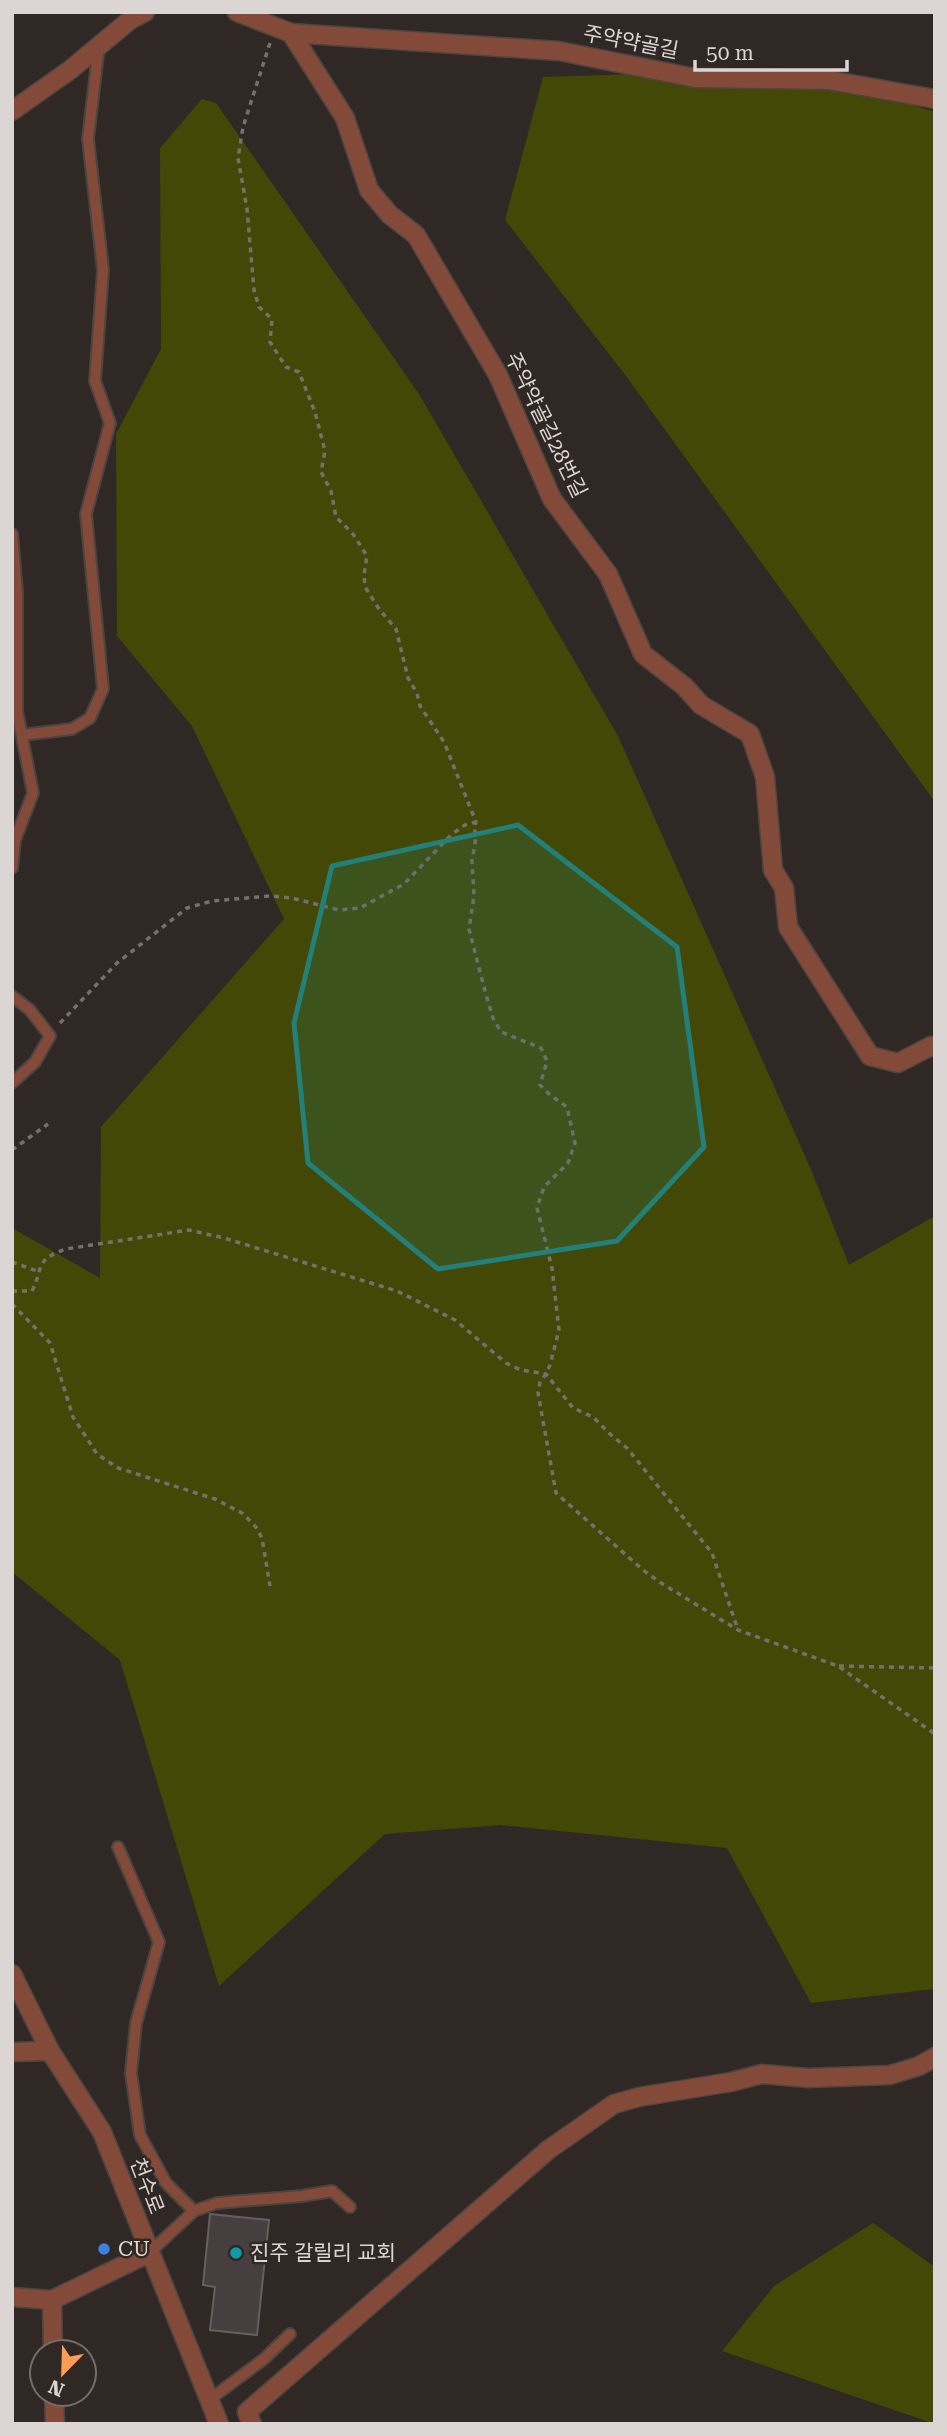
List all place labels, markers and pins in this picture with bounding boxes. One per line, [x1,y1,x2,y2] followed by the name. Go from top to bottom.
[118,2237,150,2261] place label: CU
[96,2241,112,2257] marker: CU
[250,2241,396,2265] place label: 진주 갈릴리 교회
[228,2245,244,2261] marker: 진주 갈릴리 교회

